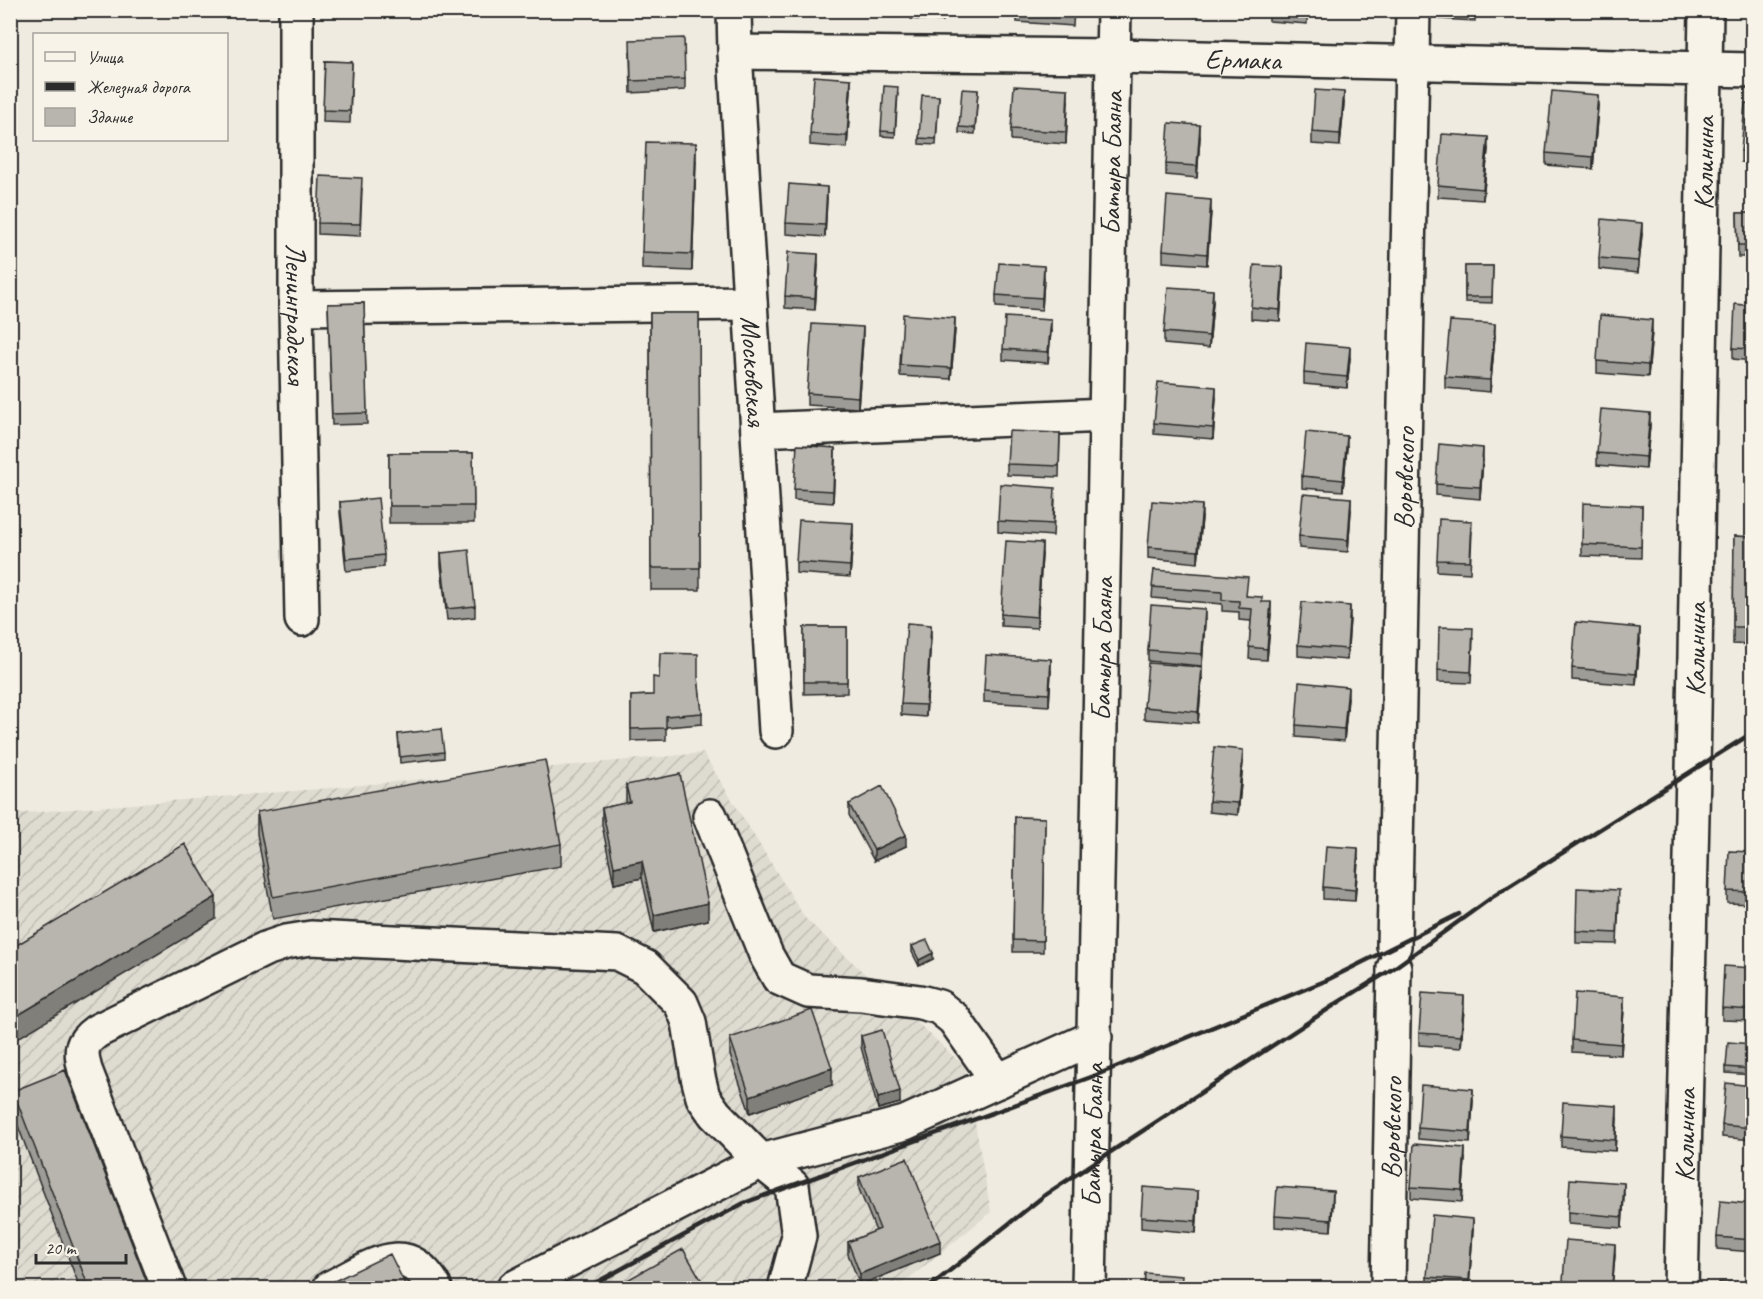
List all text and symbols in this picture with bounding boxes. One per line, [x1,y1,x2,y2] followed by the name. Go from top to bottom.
[33,33,228,141] legend
[1205,41,1283,77] street label: Ермака
[87,46,124,68] text: Улица
[87,76,191,99] text: Железная дорога
[1092,89,1130,235] street label: Батыра Баяна
[87,106,133,128] text: Здание
[1685,115,1722,210] street label: Калинина
[279,244,315,387] street label: Ленинградская
[733,315,775,428] street label: Московская
[1385,425,1422,529] street label: Воровского
[1083,575,1120,721] street label: Батыра Баяна
[1677,600,1713,696] street label: Калинина
[1073,1061,1111,1207] street label: Батыра Баяна
[1373,1075,1409,1179] street label: Воровского
[1666,1086,1703,1182] street label: Калинина
[36,1227,126,1265] scale bar
[45,1237,78,1259] text: 20 m

